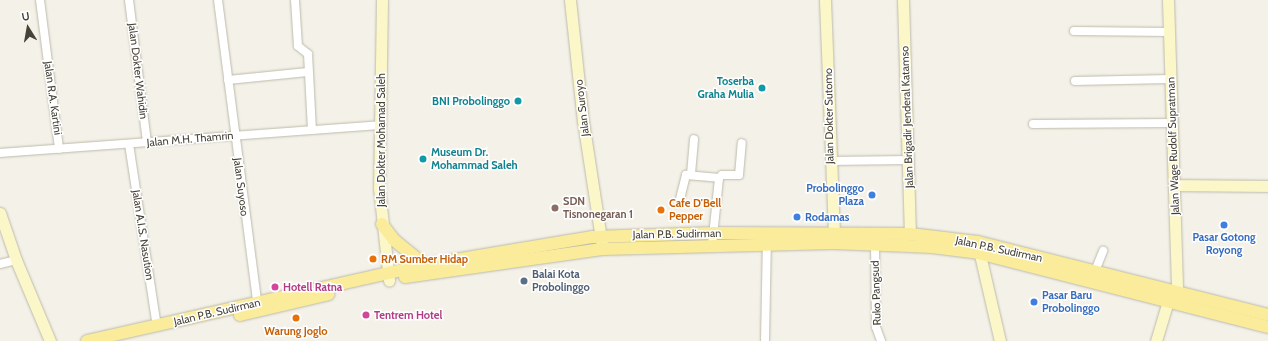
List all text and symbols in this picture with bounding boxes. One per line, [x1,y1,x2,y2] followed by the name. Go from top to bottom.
[8,8,48,48] north arrow
[20,9,31,24] text: U
[126,22,150,120] street label: Jalan Dokter Wahidin
[898,46,916,188] street label: Jalan Brigadir Jenderal Katamso
[41,60,65,136] street label: Jalan R.A. Kartini
[822,68,836,164] street label: Jalan Dokter Sutomo
[374,73,388,207] street label: Jalan Dokter Mohamad Saleh
[698,75,754,101] place label: Toserba Graha Mulia
[1164,77,1182,215] street label: Jalan Wage Rudolf Supratman
[572,79,592,137] street label: Jalan Suroyo
[757,83,767,93] marker: Toserba Graha Mulia
[432,94,510,108] place label: BNI Probolinggo
[513,96,523,106] marker: BNI Probolinggo
[146,129,234,149] street label: Jalan M.H. Thamrin
[431,146,518,172] place label: Museum Dr. Mohammad Saleh
[418,154,428,164] marker: Museum Dr. Mohammad Saleh
[231,157,251,217] street label: Jalan Suyoso
[806,182,864,208] place label: Probolinggo Plaza
[129,189,157,281] street label: Jalan A.I.S. Nasution
[867,190,877,200] marker: Probolinggo Plaza
[563,195,633,221] place label: SDN Tisnonegaran 1
[669,197,721,223] place label: Cafe D'Bell Pepper
[550,203,560,213] marker: SDN Tisnonegaran 1
[656,205,666,215] marker: Cafe D'Bell Pepper
[805,210,849,224] place label: Rodamas
[792,212,802,222] marker: Rodamas
[1219,220,1229,230] marker: Pasar Gotong Royong
[633,227,721,241] street label: Jalan P.B. Sudirman
[1192,231,1256,257] place label: Pasar Gotong Royong
[954,233,1044,265] street label: Jalan P.B. Sudirman
[381,252,468,266] place label: RM Sumber Hidap
[368,254,378,264] marker: RM Sumber Hidap
[868,260,884,326] street label: Ruko Pangsud
[532,268,590,294] place label: Balai Kota Probolinggo
[519,276,529,286] marker: Balai Kota Probolinggo
[283,280,342,294] place label: Hotell Ratna
[270,282,280,292] marker: Hotell Ratna
[1042,289,1100,315] place label: Pasar Baru Probolinggo
[172,296,262,328] street label: Jalan P.B. Sudirman
[1029,297,1039,307] marker: Pasar Baru Probolinggo
[374,308,442,322] place label: Tentrem Hotel
[361,310,371,320] marker: Tentrem Hotel
[291,313,301,323] marker: Warung Joglo
[264,324,328,338] place label: Warung Joglo

